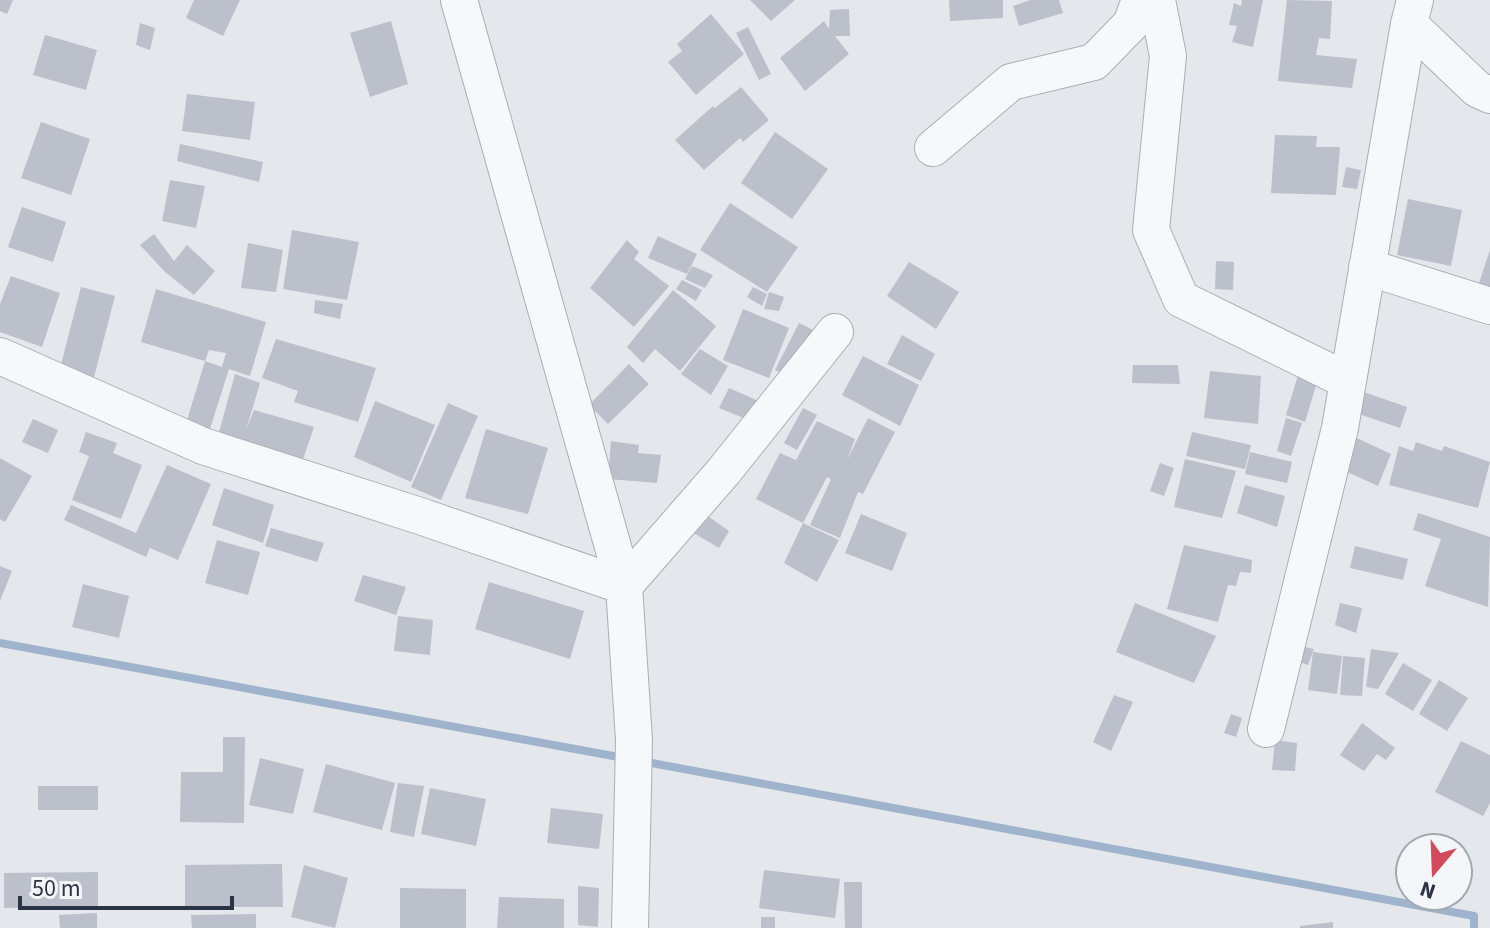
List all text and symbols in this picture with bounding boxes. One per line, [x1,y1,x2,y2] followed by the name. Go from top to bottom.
[1394,832,1474,912] north arrow
[20,860,232,910] scale bar
[32,871,81,906] text: 50 m
[1416,872,1440,907] text: N

